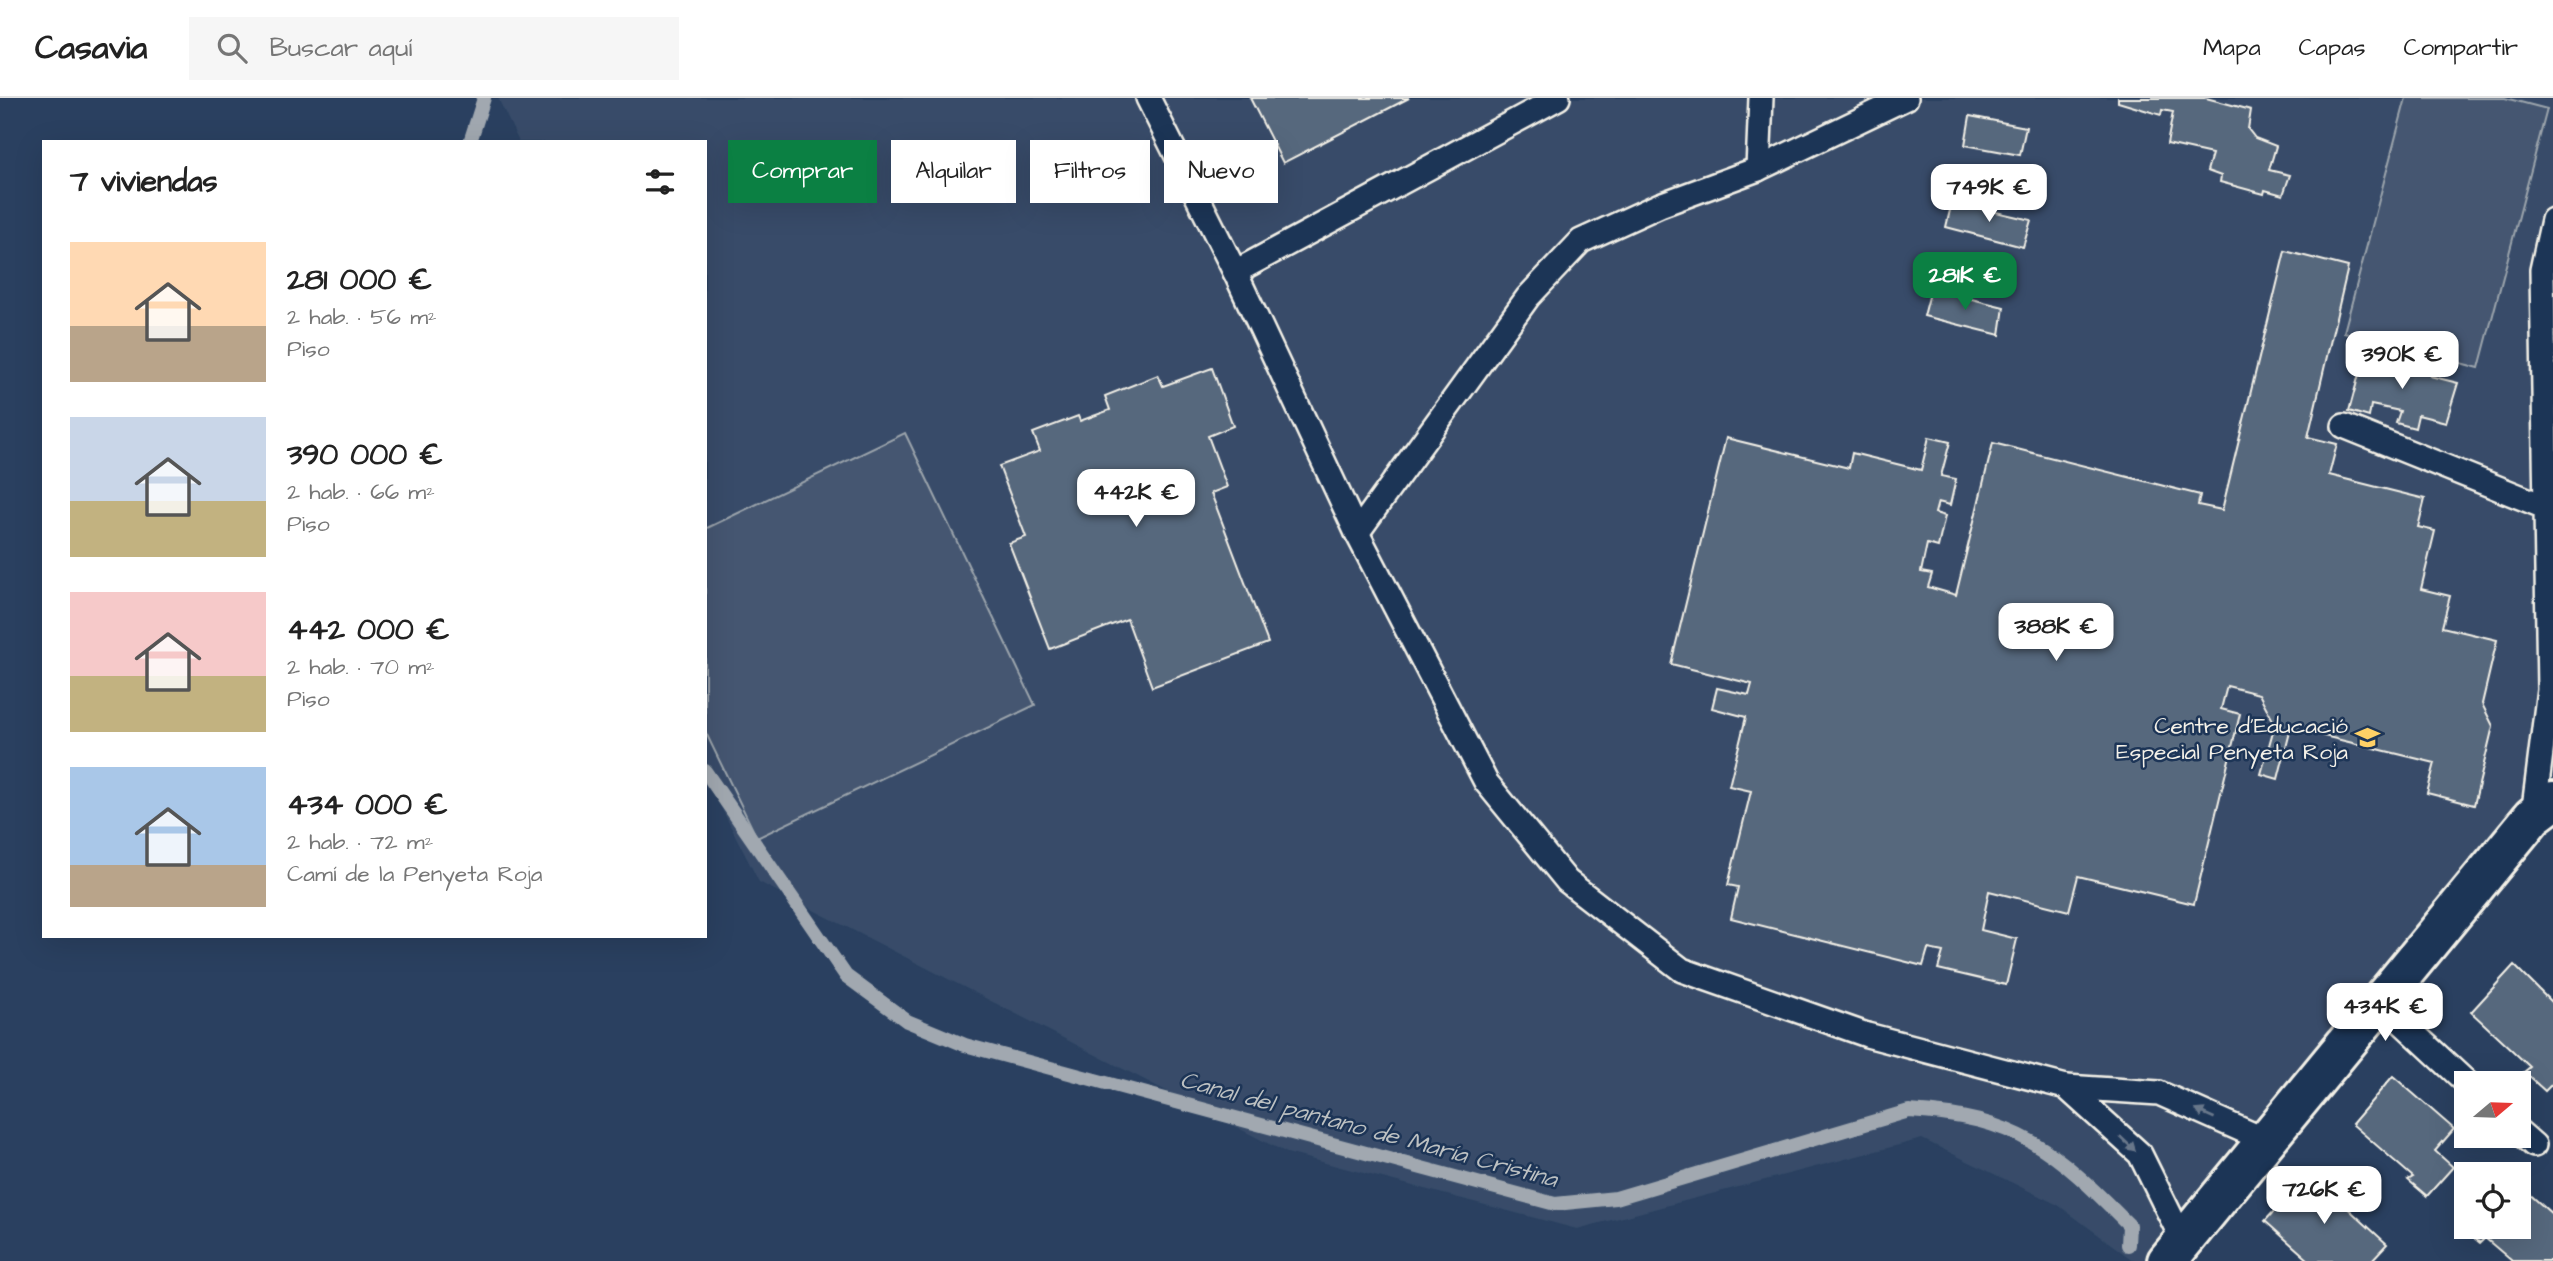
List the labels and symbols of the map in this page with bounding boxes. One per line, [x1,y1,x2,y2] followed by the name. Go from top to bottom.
[1932,164,2046,224] pin: 749K €
[1908,252,2022,312] pin: 281K €
[2345,331,2459,391] pin: 390K €
[1079,470,1193,529] pin: 442K €
[1999,603,2113,663] pin: 388K €
[2116,710,2348,769] place label: Centre d'Educació Especial Penyeta Roja
[2354,724,2382,752] school or university icon: Centre d'Educació Especial Penyeta Roja
[2328,984,2442,1043] pin: 434K €
[1176,1063,1563,1197] water label: Canal del pantano de María Cristina
[2454,1071,2530,1148] north arrow
[2194,1108,2215,1119] one-way arrow
[2119,1135,2136,1151] one-way arrow
[2267,1166,2381,1226] pin: 726K €

